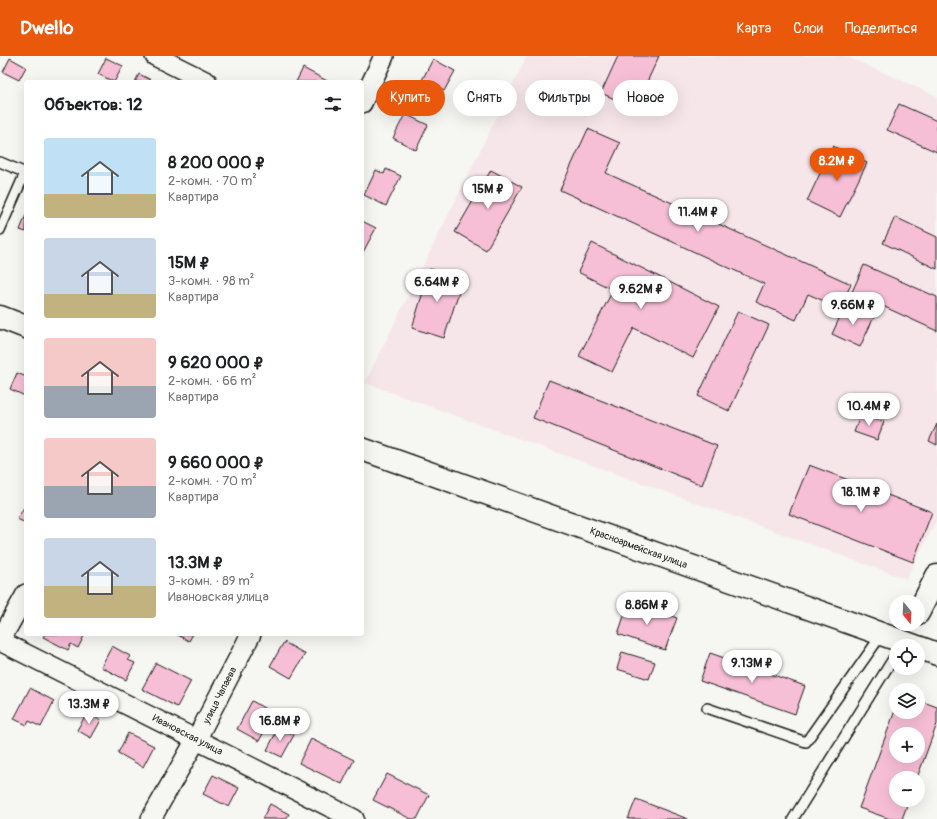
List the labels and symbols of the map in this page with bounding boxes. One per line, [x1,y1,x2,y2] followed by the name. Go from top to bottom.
[804,148,870,182] pin: 8.2M ₽
[460,176,516,210] pin: 15M ₽
[661,199,735,233] pin: 11.4M ₽
[400,269,474,303] pin: 6.64M ₽
[604,276,678,310] pin: 9.62M ₽
[816,292,890,326] pin: 9.66M ₽
[832,393,906,427] pin: 10.4M ₽
[824,479,898,513] pin: 18.1M ₽
[588,525,689,571] street label: Красноармейская улица
[610,592,684,626] pin: 8.86M ₽
[889,595,925,631] north arrow
[715,650,789,684] pin: 9.13M ₽
[200,665,239,727] street label: улица Чапаева
[52,691,126,725] pin: 13.3M ₽
[243,708,317,742] pin: 16.8M ₽
[150,712,225,758] street label: Ивановская улица

